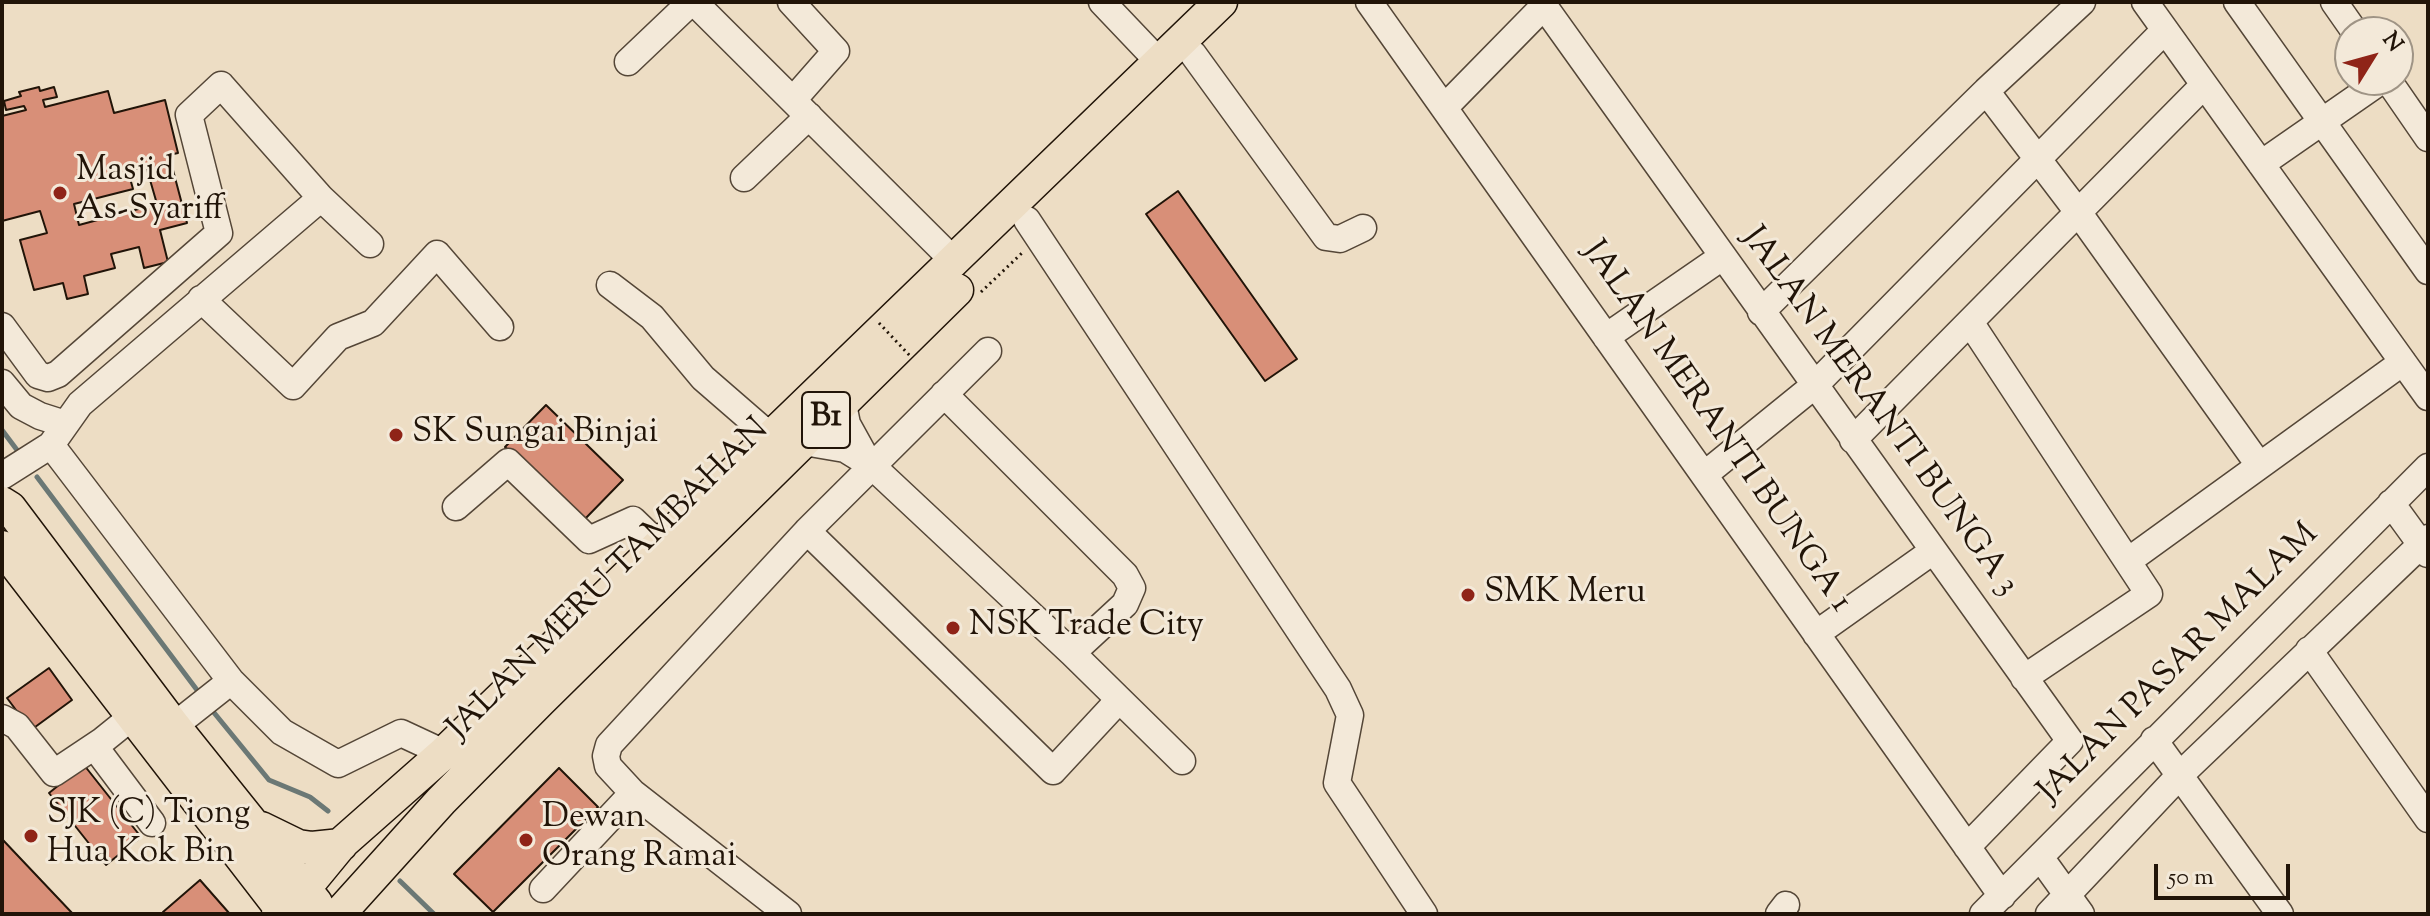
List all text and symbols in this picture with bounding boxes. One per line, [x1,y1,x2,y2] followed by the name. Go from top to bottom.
[2334,16,2414,96] north arrow
[2374,26,2410,59] text: N
[76,153,224,232] place label: Masjid As-Syariff
[51,184,69,202] marker: Masjid As-Syariff
[1730,221,2026,605] street label: JALAN MERANTI BUNGA 3
[1571,235,1859,621] street label: JALAN MERANTI BUNGA 1
[802,392,850,448] road number: B1
[441,412,779,750] street label: JALAN MERU TAMBAHAN
[412,415,658,455] place label: SK Sungai Binjai
[387,426,405,444] marker: SK Sungai Binjai
[2031,516,2329,814] street label: JALAN PASAR MALAM
[1484,575,1646,615] place label: SMK Meru
[1459,586,1477,604] marker: SMK Meru
[969,608,1204,648] place label: NSK Trade City
[944,619,962,637] marker: NSK Trade City
[47,796,250,876] place label: SJK (C) Tiong Hua Kok Bin
[542,800,737,880] place label: Dewan Orang Ramai
[22,827,40,845] marker: SJK (C) Tiong Hua Kok Bin
[517,831,535,849] marker: Dewan Orang Ramai
[2158,848,2294,898] scale bar
[2168,861,2214,895] text: 50 m

